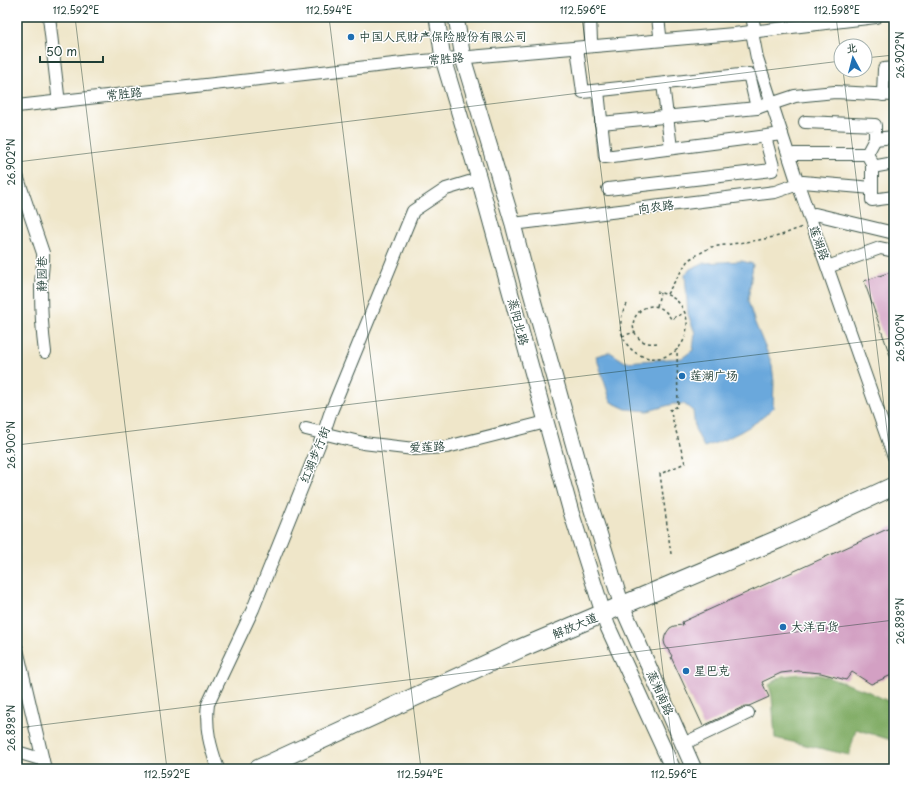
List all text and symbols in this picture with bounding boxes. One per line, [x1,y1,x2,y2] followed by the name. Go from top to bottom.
[53,2,99,17] text: 112.592°E
[306,2,352,17] text: 112.594°E
[560,2,606,17] text: 112.596°E
[814,2,860,17] text: 112.598°E
[359,27,527,45] place label: 中国人民财产保险股份有限公司
[892,31,907,79] text: 26.902°N
[346,32,356,42] marker: 中国人民财产保险股份有限公司
[40,38,103,64] scale bar
[833,38,873,78] north arrow
[845,38,858,57] text: 北
[46,42,77,60] text: 50 m
[427,47,465,69] street label: 常胜路
[105,82,143,104] street label: 常胜路
[3,138,18,186] text: 26.902°N
[637,195,675,217] street label: 向农路
[806,223,834,263] street label: 莲湖路
[32,256,50,292] street label: 静园巷
[504,296,534,347] street label: 蒸阳北路
[892,314,907,362] text: 26.900°N
[690,366,738,384] place label: 莲湖广场
[677,371,687,381] marker: 莲湖广场
[3,421,18,469] text: 26.900°N
[294,423,334,486] street label: 红湖步行街
[409,436,445,456] street label: 爱莲路
[892,597,907,644] text: 26.898°N
[549,607,600,643] street label: 解放大道
[791,617,839,635] place label: 大洋百货
[778,622,788,632] marker: 大洋百货
[694,661,730,679] place label: 星巴克
[681,666,691,676] marker: 星巴克
[643,667,679,718] street label: 蒸湘南路
[3,704,18,751] text: 26.898°N
[144,766,190,781] text: 112.592°E
[397,766,443,781] text: 112.594°E
[651,766,697,781] text: 112.596°E

